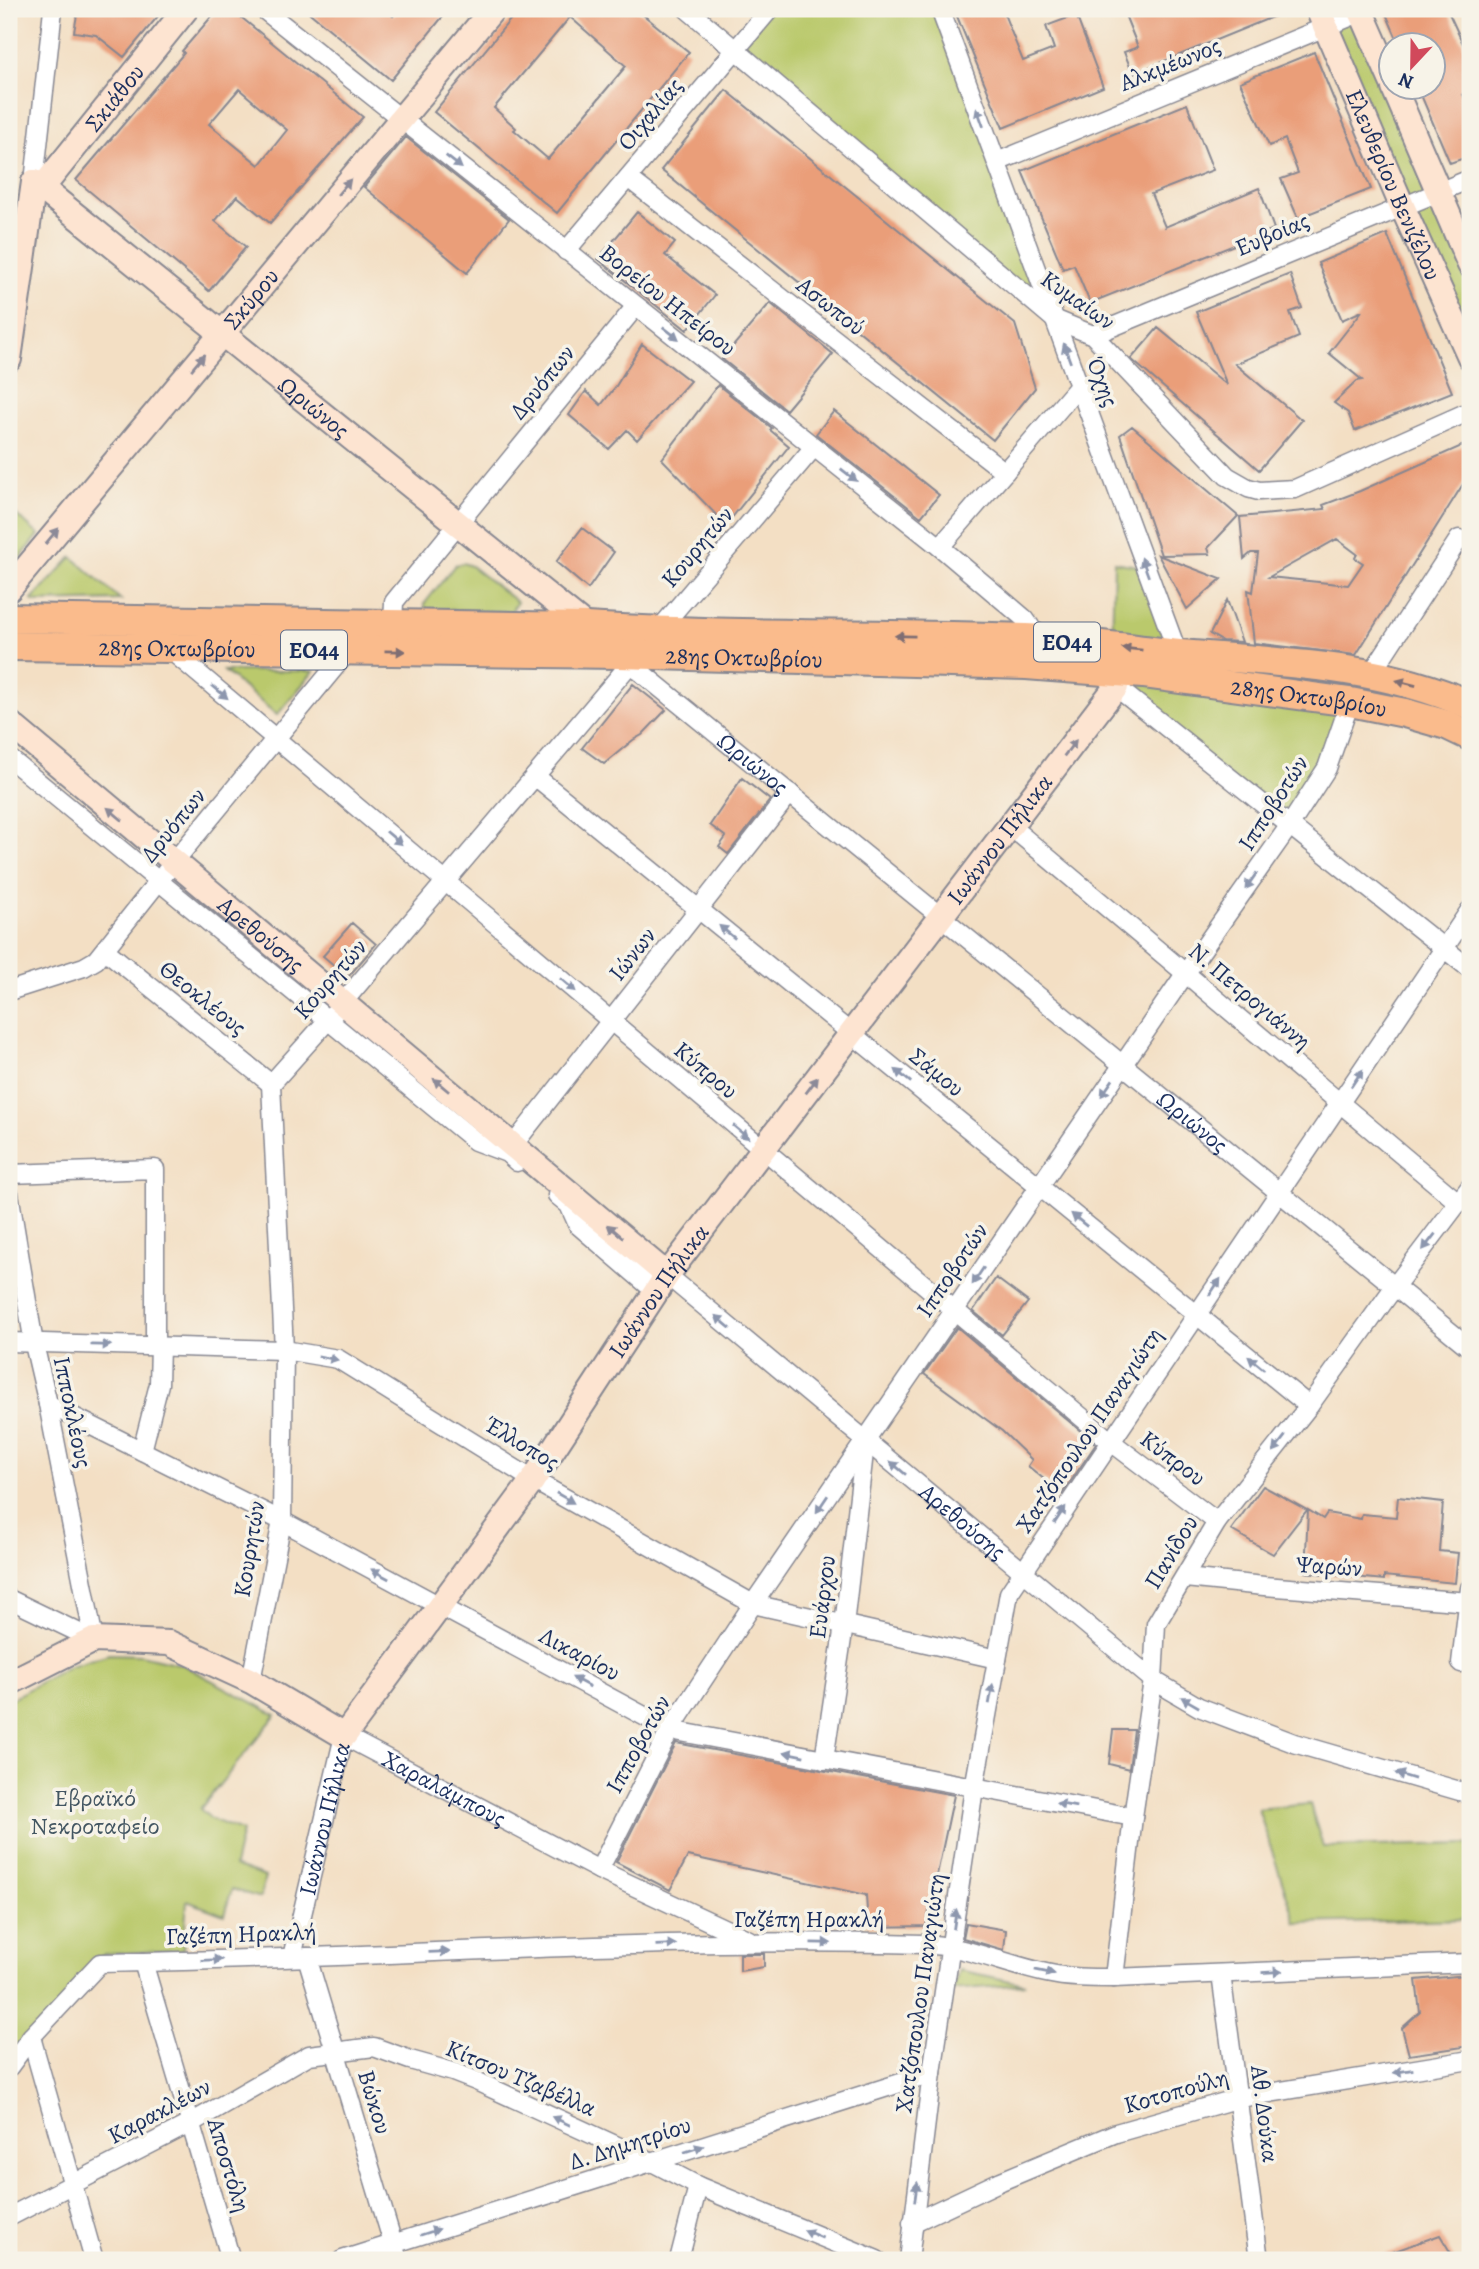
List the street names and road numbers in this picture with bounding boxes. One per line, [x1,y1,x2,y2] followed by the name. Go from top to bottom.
[1114,29,1225,99] street label: Αλκμέωνος
[78,57,152,138] street label: Σκιάθου
[610,71,690,157] street label: Οιχαλίας
[1338,84,1449,285] street label: Ελευθερίου Βενιζέλου
[1230,204,1314,264] street label: Ευβοίας
[593,237,743,363] street label: Βορείου Ηπείρου
[216,261,286,336] street label: Σκύρου
[1034,263,1122,337] street label: Κυμαίων
[789,269,872,343] street label: Ασωπού
[502,338,582,426] street label: Δρυόπων
[1079,352,1127,411] street label: Όχης
[271,369,356,446] street label: Ωριώνος
[654,499,741,594] street label: Κουρητών
[1034,622,1100,662] road number: ΕΟ44
[281,630,347,670] road number: ΕΟ44
[98,631,256,665] street label: 28ης Οκτωβρίου
[665,639,823,676] street label: 28ης Οκτωβρίου
[1229,670,1390,725] street label: 28ης Οκτωβρίου
[710,725,795,802] street label: Ωριώνος
[1230,749,1316,857] street label: Ιπποβοτών
[939,767,1060,911] street label: Ιωάννου Πήλικα
[133,781,213,869] street label: Δρυόπων
[210,888,311,980] street label: Αρεθούσης
[601,920,663,987] street label: Ιώνων
[286,932,374,1026] street label: Κουρητών
[1182,935,1318,1057] street label: Ν. Πετρογιάννη
[153,953,253,1043] street label: Θεοκλέους
[667,1034,745,1106] street label: Κύπρου
[903,1040,971,1104] street label: Σάμου
[1150,1083,1235,1160] street label: Ωριώνος
[909,1216,995,1324] street label: Ιπποβοτών
[601,1217,716,1364] street label: Ιωάννου Πήλικα
[1008,1321,1170,1539] street label: Χατζόπουλου Παναγιώτη
[46,1353,100,1471] street label: Ιπποκλέους
[479,1408,565,1478] street label: Έλλοπος
[1134,1423,1212,1493] street label: Κύπρου
[912,1475,1013,1567] street label: Αρεθούσης
[226,1498,272,1599] street label: Κουρητών
[1136,1509,1206,1595] street label: Πανίδου
[1295,1548,1363,1584] street label: Ψαρών
[801,1553,843,1641] street label: Ευάρχου
[533,1619,626,1689] street label: Λικαρίου
[598,1689,678,1799] street label: Ιπποβοτών
[291,1739,358,1899] street label: Ιωάννου Πήλικα
[376,1743,512,1834] street label: Χαραλάμπους
[887,1871,953,2115] street label: Χατζόπουλου Παναγιώτη
[734,1903,884,1935] street label: Γαζέπη Ηρακλή
[165,1915,317,1953] street label: Γαζέπη Ηρακλή
[441,2032,601,2124] street label: Κίτσου Τζαβέλλα
[1120,2061,1232,2121] street label: Κοτοπούλη
[1243,2063,1287,2164] street label: Αθ. Δούκα
[350,2066,400,2138] street label: Βώκου
[102,2070,216,2151] street label: Καρακλέων
[565,2108,695,2178] street label: Δ. Δημητρίου
[199,2113,258,2216] street label: Αποστόλη

